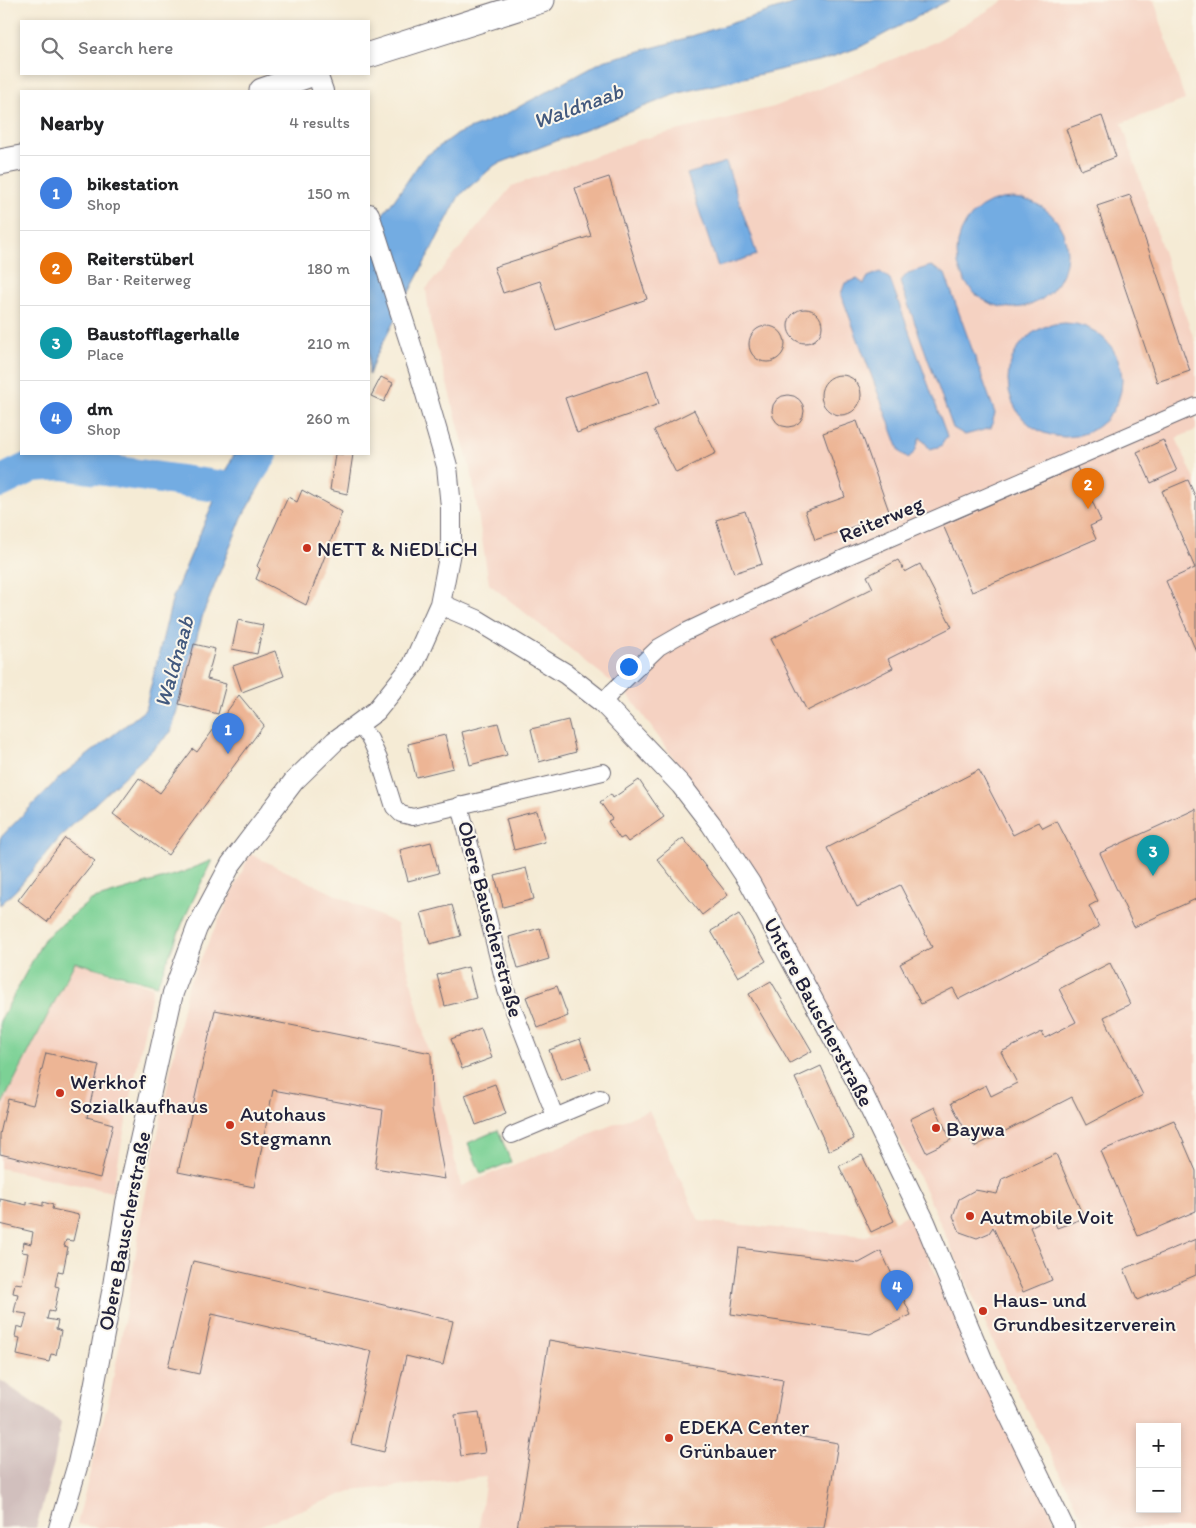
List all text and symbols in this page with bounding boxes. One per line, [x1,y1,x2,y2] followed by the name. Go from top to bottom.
[20,20,370,75] search box
[38,34,66,62] icon: search
[78,36,173,59] text: Search here
[529,77,627,135] water label: Waldnaab
[40,110,104,135] text: Nearby
[289,113,350,132] text: 4 results
[87,172,178,195] text: bikestation
[52,184,60,203] text: 1
[307,184,350,203] text: 150 m
[87,195,121,214] text: Shop
[87,247,194,270] text: Reiterstüberl
[52,259,60,278] text: 2
[307,259,350,278] text: 180 m
[87,270,191,289] text: Bar · Reiterweg
[87,322,240,345] text: Baustofflagerhalle
[52,334,60,353] text: 3
[307,334,350,353] text: 210 m
[87,345,124,364] text: Place
[87,397,113,420] text: dm
[51,409,61,428] text: 4
[306,409,350,428] text: 260 m
[87,420,121,439] text: Shop
[1072,468,1104,509] pin: 2
[835,490,927,548] street label: Reiterweg
[317,536,478,561] place label: NETT & NiEDLiCH
[301,542,313,554] marker: NETT & NiEDLiCH
[148,613,200,711] water label: Waldnaab
[616,654,642,680] your location
[212,713,244,754] pin: 1
[453,818,529,1020] street label: Obere Bauscherstraße
[1137,835,1169,876] pin: 3
[759,913,879,1111] street label: Untere Bauscherstraße
[70,1069,208,1118] place label: Werkhof Sozialkaufhaus
[54,1087,66,1099] marker: Werkhof Sozialkaufhaus
[240,1101,331,1150] place label: Autohaus Stegmann
[946,1116,1005,1141] place label: Baywa
[224,1119,236,1131] marker: Autohaus Stegmann
[930,1122,942,1134] marker: Baywa
[92,1129,156,1333] street label: Obere Bauscherstraße
[980,1204,1114,1229] place label: Autmobile Voit
[964,1210,976,1222] marker: Autmobile Voit
[881,1270,913,1311] pin: 4
[993,1287,1176,1336] place label: Haus- und Grundbesitzerverein
[977,1305,989,1317] marker: Haus- und Grundbesitzerverein
[679,1414,810,1463] place label: EDEKA Center Grünbauer
[1136,1423,1181,1513] map controls
[1136,1423,1181,1468] button: +
[663,1432,675,1444] marker: EDEKA Center Grünbauer
[1136,1468,1181,1513] button: −

